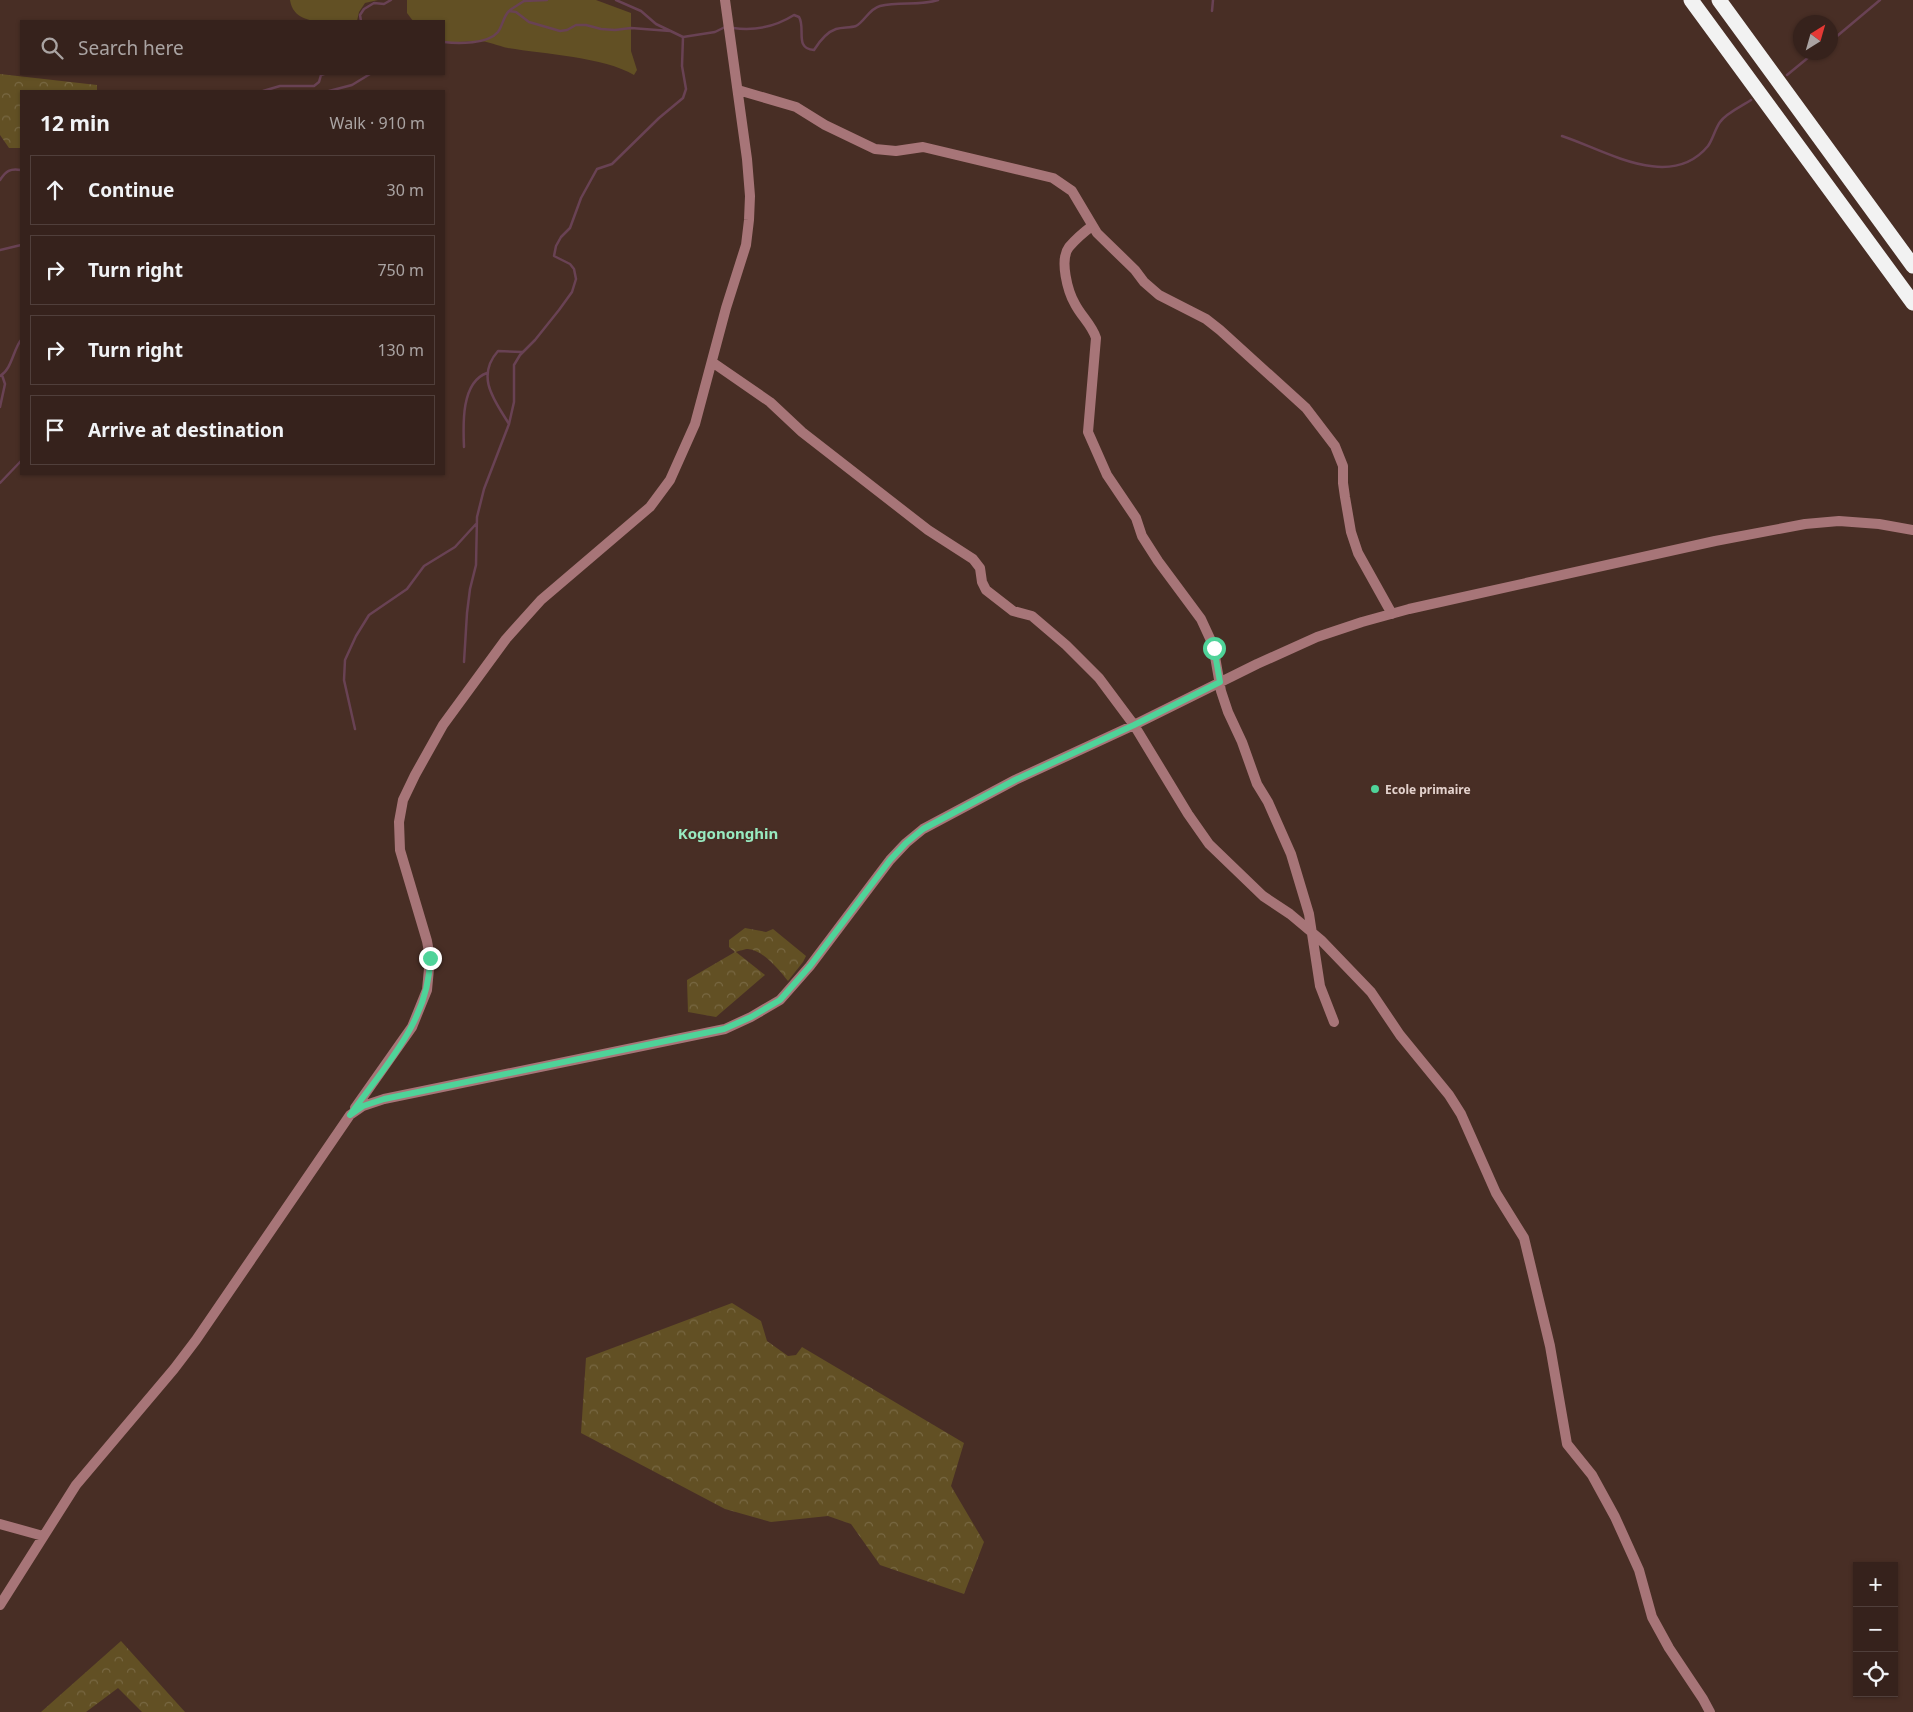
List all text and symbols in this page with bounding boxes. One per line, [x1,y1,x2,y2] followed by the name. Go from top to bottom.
[1793,15,1838,60] north arrow
[20,20,445,75] search box
[38,34,66,62] icon: search
[78,35,184,61] text: Search here
[40,109,110,137] text: 12 min
[330,112,425,134] text: Walk · 910 m
[41,176,69,204] icon: ahead
[88,177,174,203] text: Continue
[387,179,424,201] text: 30 m
[41,256,69,284] icon: right
[88,257,183,283] text: Turn right
[377,259,424,281] text: 750 m
[41,336,69,364] icon: right
[88,337,183,363] text: Turn right
[377,339,424,361] text: 130 m
[41,416,69,444] icon: arrive
[88,417,284,443] text: Arrive at destination
[1203,637,1226,660] route start
[1385,781,1471,798] place label: Ecole primaire
[1369,783,1381,795] marker: Ecole primaire
[678,823,778,843] district label: Kogononghin
[419,947,442,970] route end
[1853,1562,1898,1697] map controls
[1853,1562,1898,1607] button: +
[1853,1607,1898,1652] button: −
[1853,1652,1898,1697] button: locate

